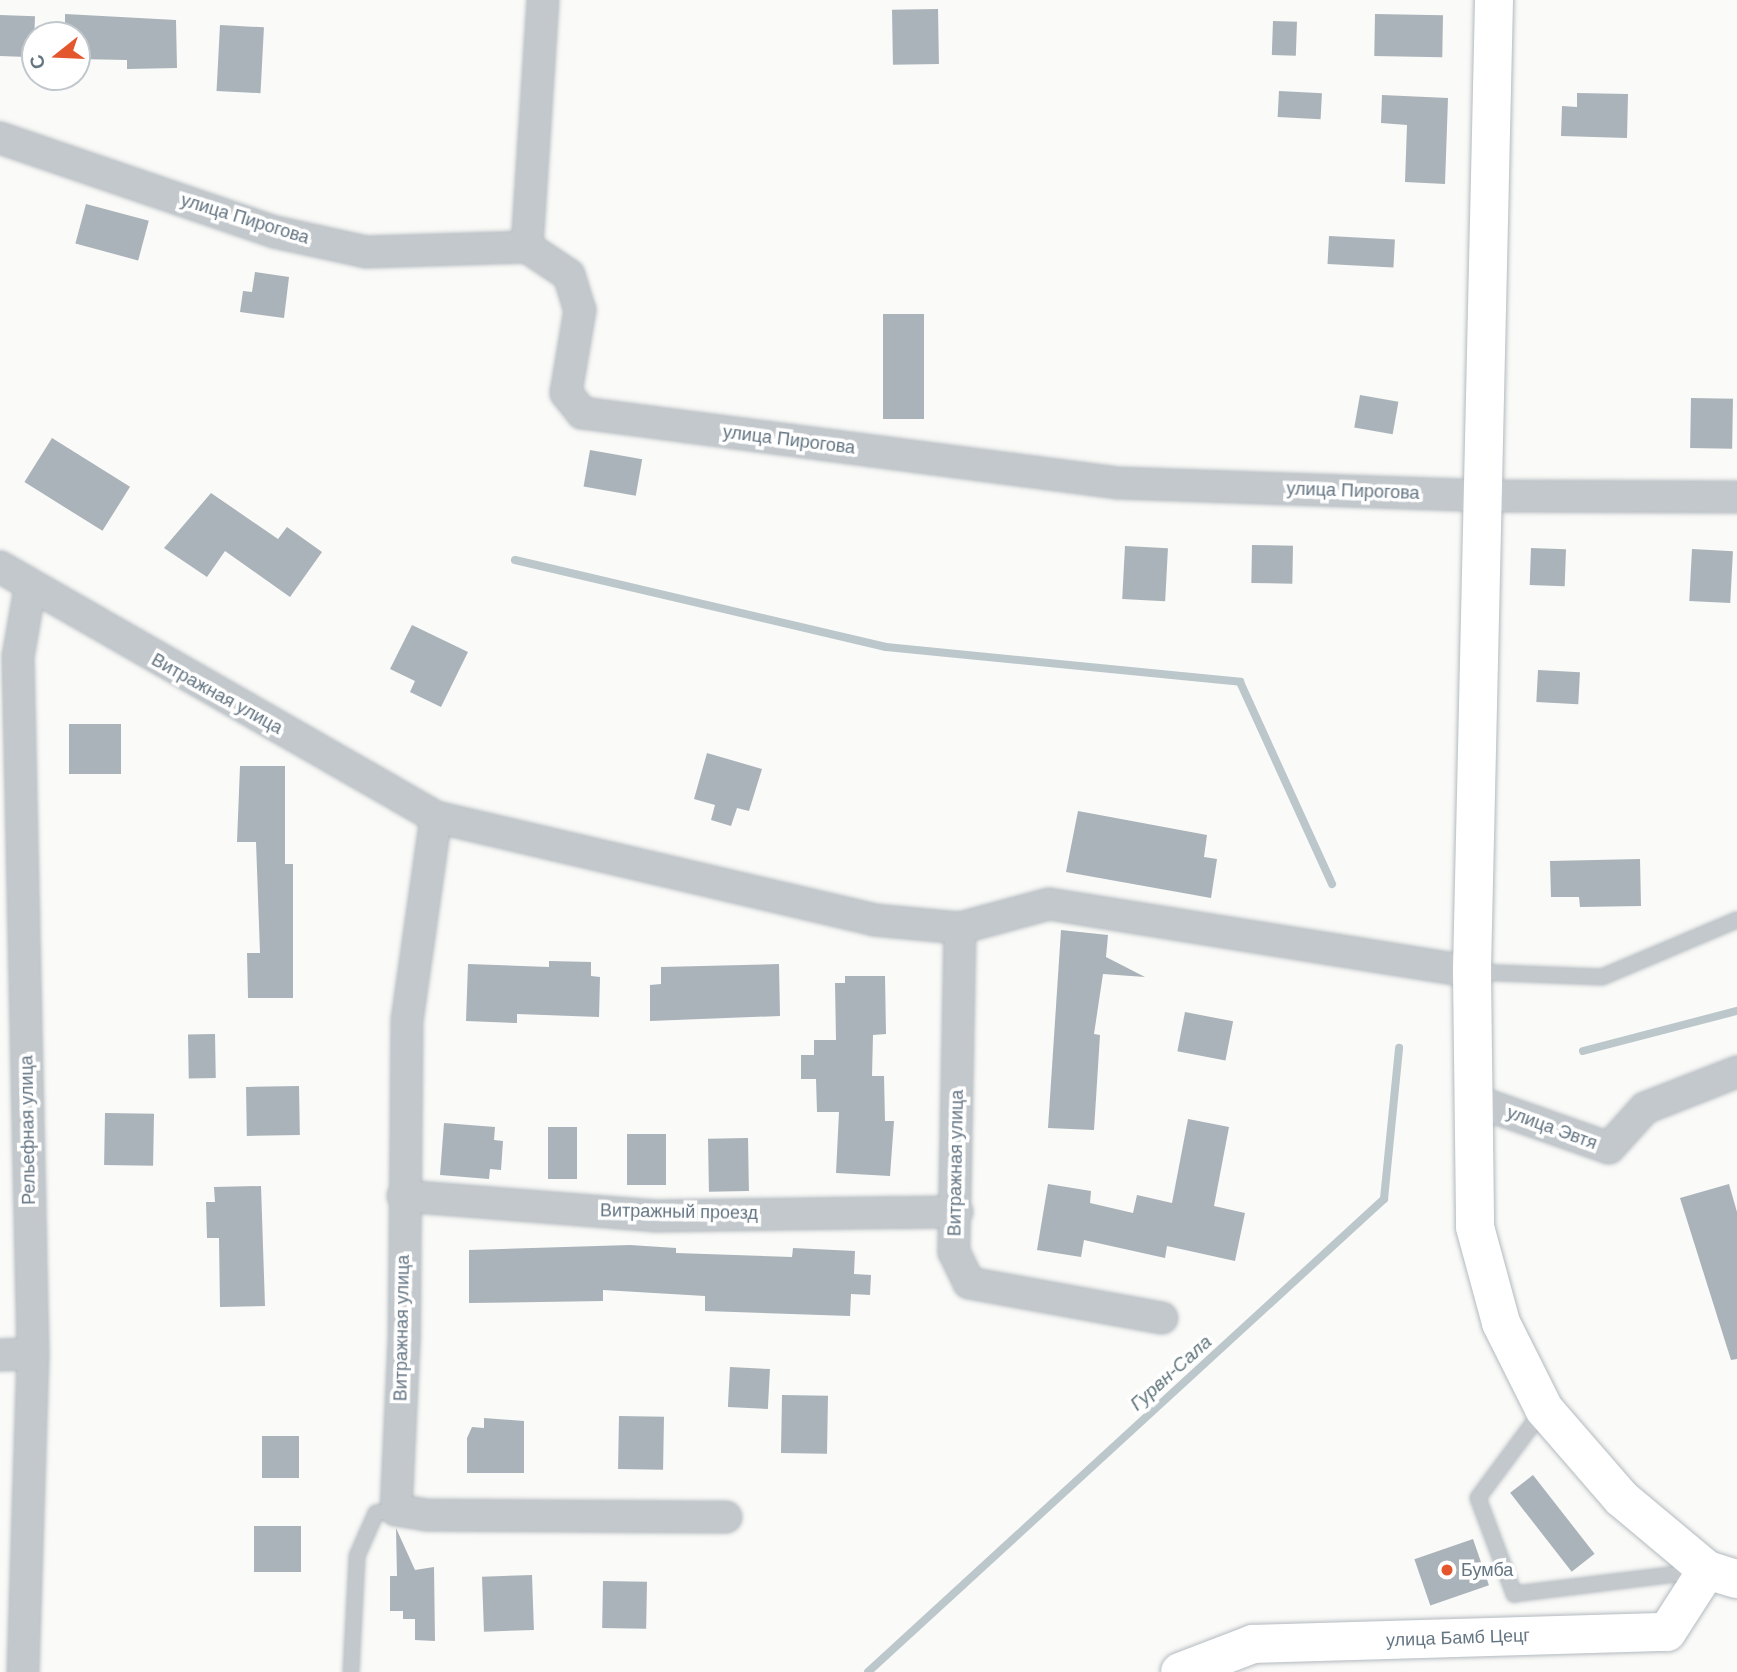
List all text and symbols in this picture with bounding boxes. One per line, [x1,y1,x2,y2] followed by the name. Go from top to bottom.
[21,21,91,91] north arrow
[25,52,50,72] text: С
[178,189,312,249] street label: улица Пирогова
[722,421,856,459] street label: улица Пирогова
[1286,478,1420,504] street label: улица Пирогова
[148,649,286,739] street label: Витражная улица
[16,1055,40,1205] street label: Рельефная улица
[944,1090,968,1236] street label: Витражная улица
[1504,1102,1600,1154] street label: улица Эвтя
[600,1200,758,1224] street label: Витражный проезд
[390,1255,414,1401] street label: Витражная улица
[1126,1330,1216,1416] water label: Гурвн-Сала
[1461,1559,1513,1581] place label: Бумба
[1439,1562,1455,1578] marker: Бумба
[1386,1625,1530,1651] street label: улица Бамб Цецг

